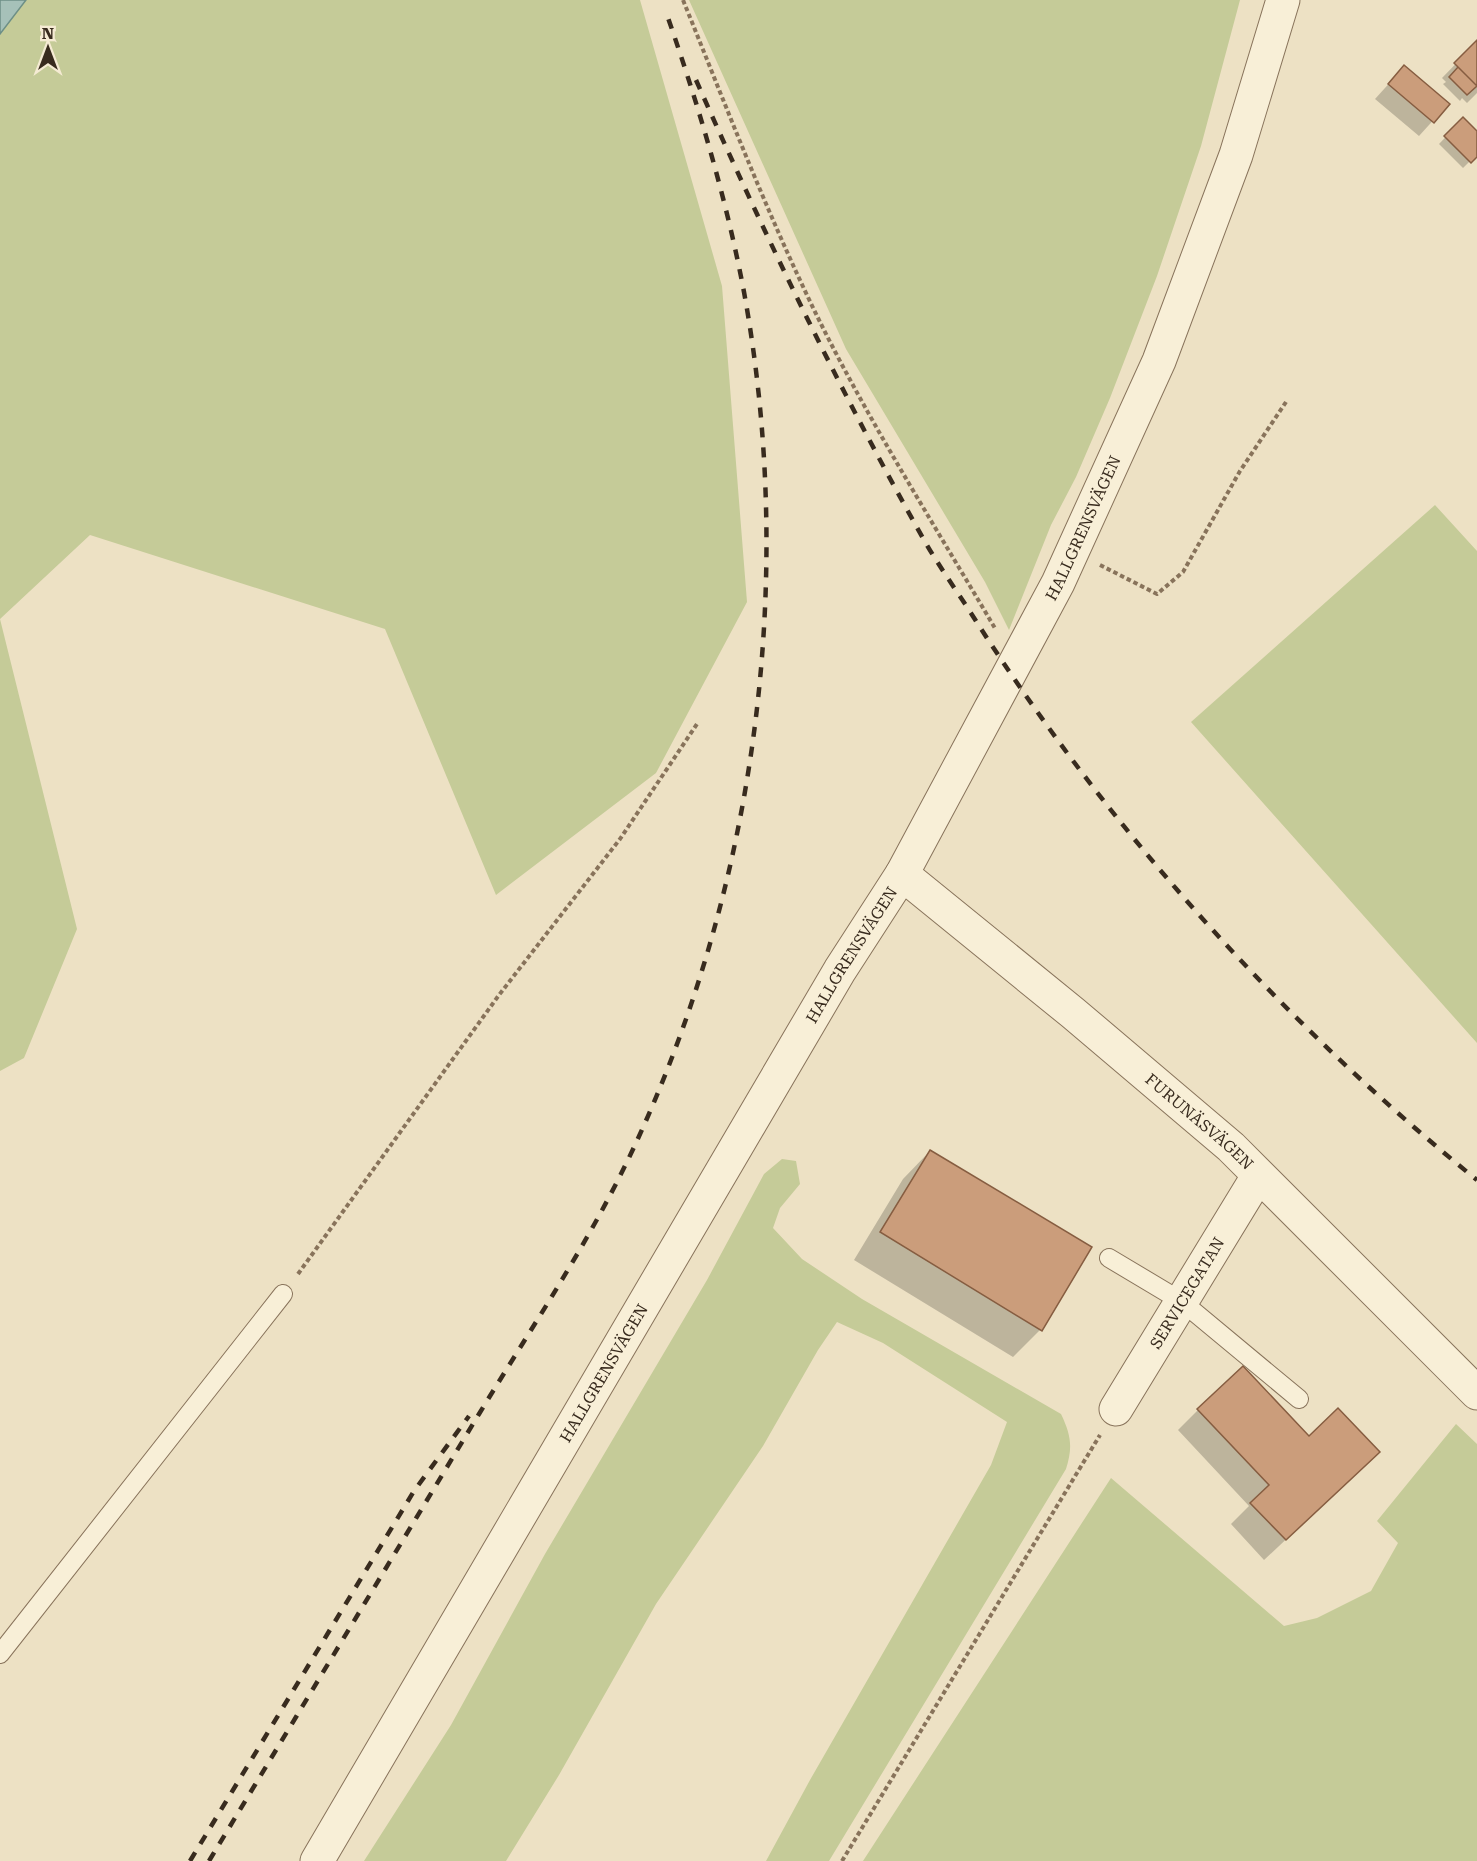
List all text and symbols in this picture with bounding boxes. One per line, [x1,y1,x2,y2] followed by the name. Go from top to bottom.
[18,18,78,78] north arrow
[42,24,54,43] text: N
[1041,453,1125,604] street label: HALLGRENSVÄGEN
[802,883,901,1027] street label: HALLGRENSVÄGEN
[1141,1070,1257,1174] street label: FURUNÄSVÄGEN
[1146,1234,1229,1352] street label: SERVICEGATAN
[556,1300,652,1446] street label: HALLGRENSVÄGEN

